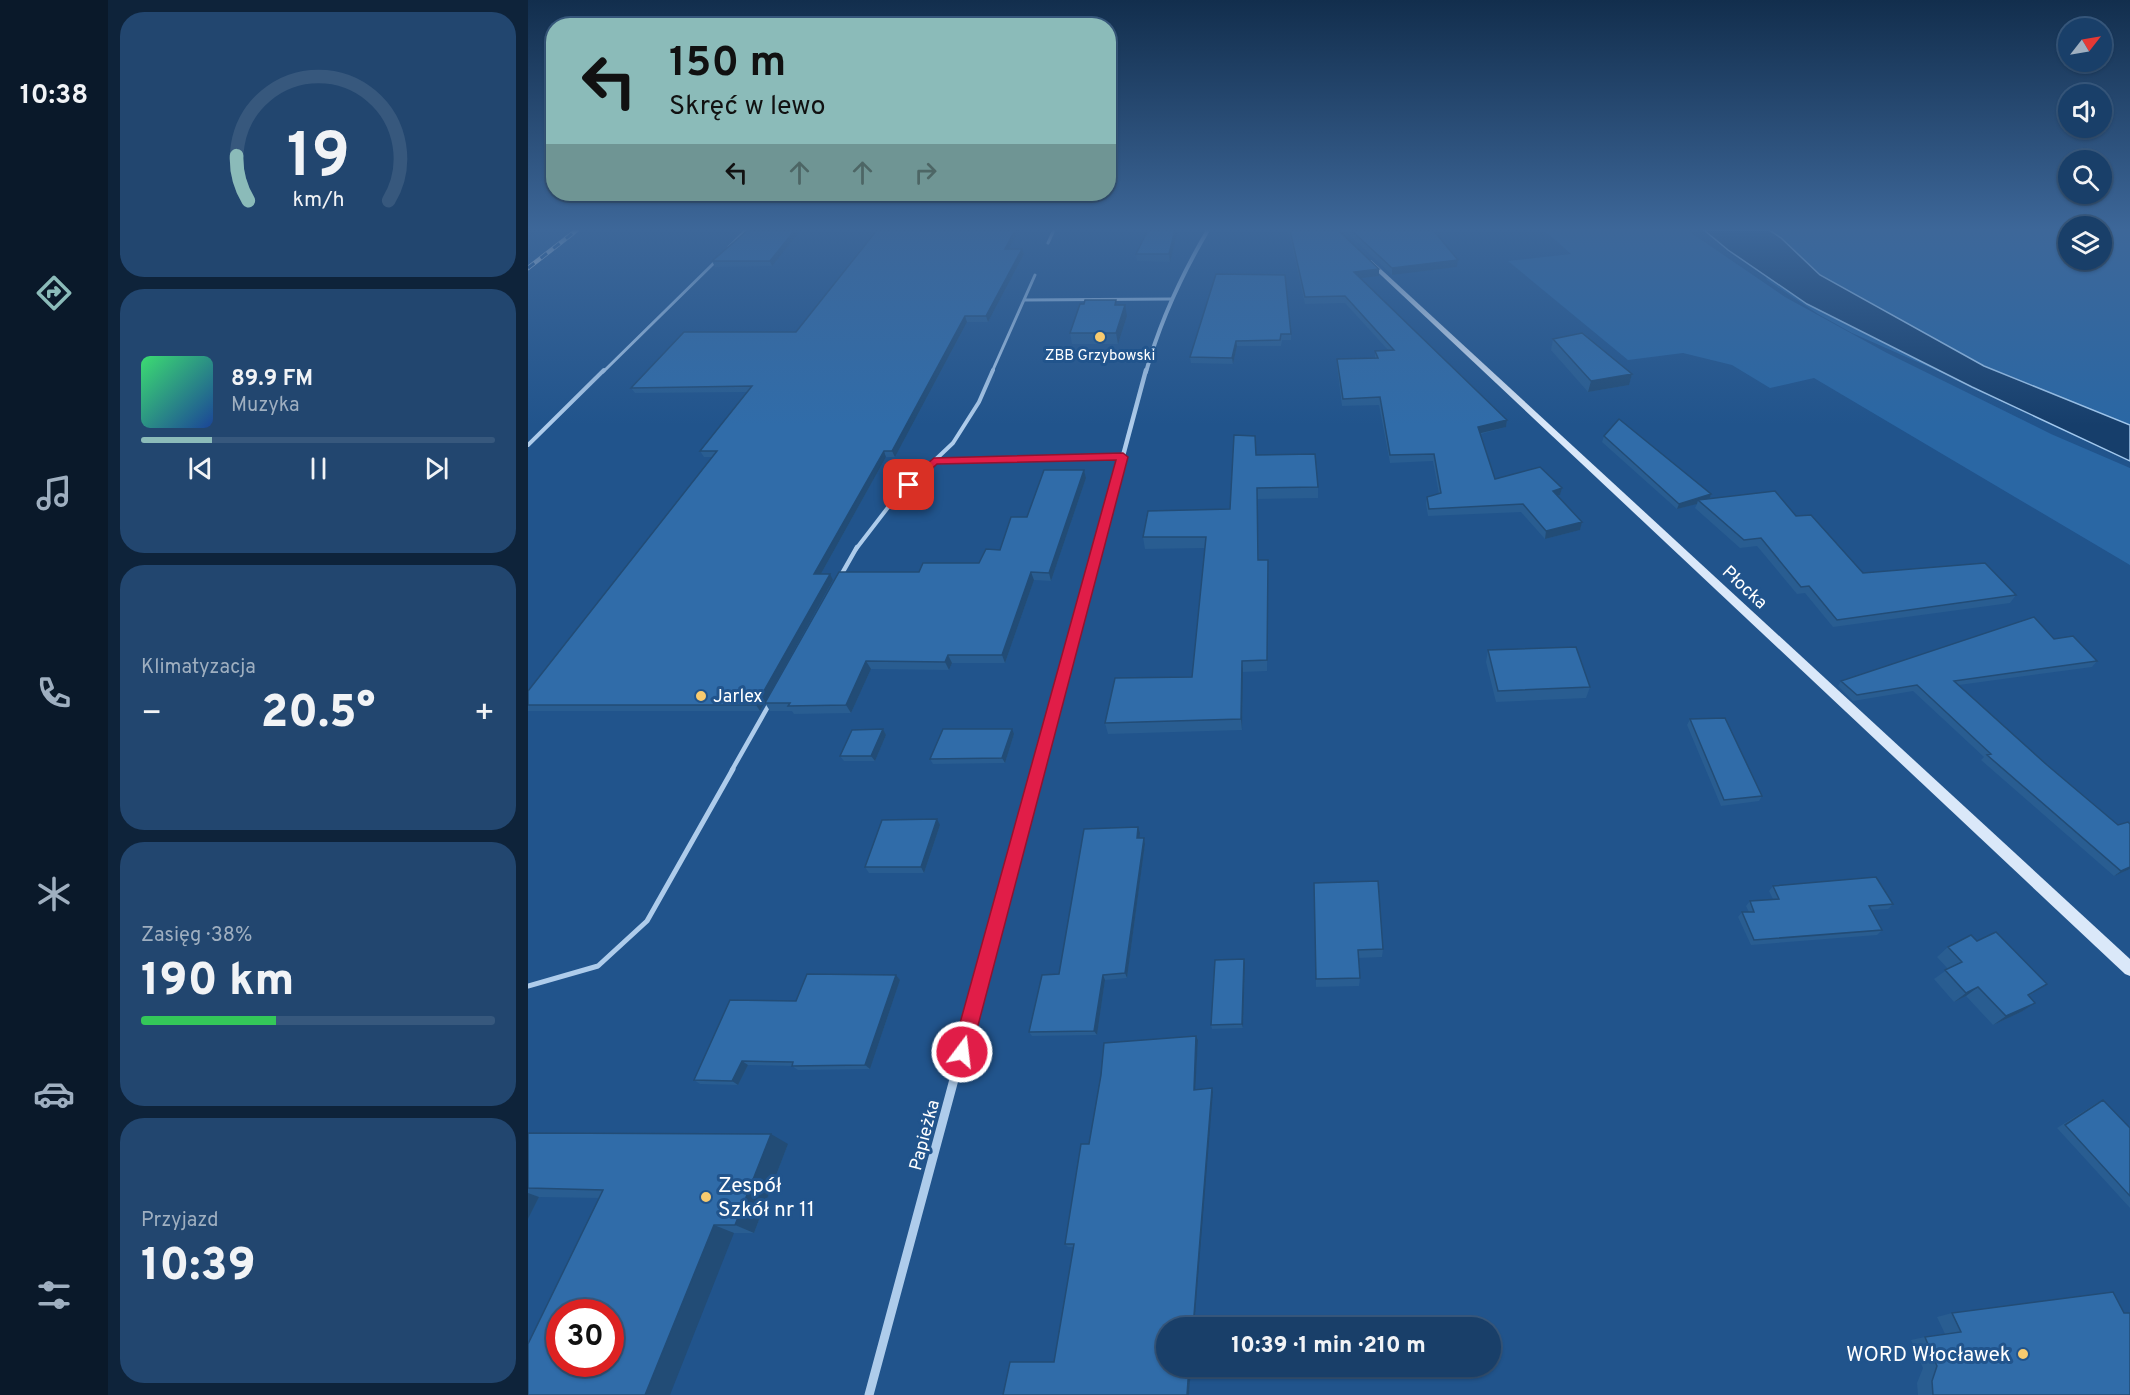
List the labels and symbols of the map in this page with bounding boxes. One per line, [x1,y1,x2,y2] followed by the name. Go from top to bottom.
[2058,18,2112,72] north arrow
[1093,330,1107,344] marker: ZBB Grzybowski
[1045,347,1155,366] place label: ZBB Grzybowski
[883,459,934,510] pin
[1716,561,1772,615] street label: Płocka
[713,686,763,709] place label: Jarlex
[694,689,708,703] marker: Jarlex
[930,1020,994,1084] position arrow
[905,1097,946,1173] street label: Papieżka
[718,1173,815,1224] place label: Zespół Szkół nr 11
[699,1190,713,1204] marker: Zespół Szkół nr 11
[546,1299,624,1377] speed limit sign: 30
[1846,1342,2011,1369] place label: WORD Włocławek
[2016,1347,2030,1361] marker: WORD Włocławek

